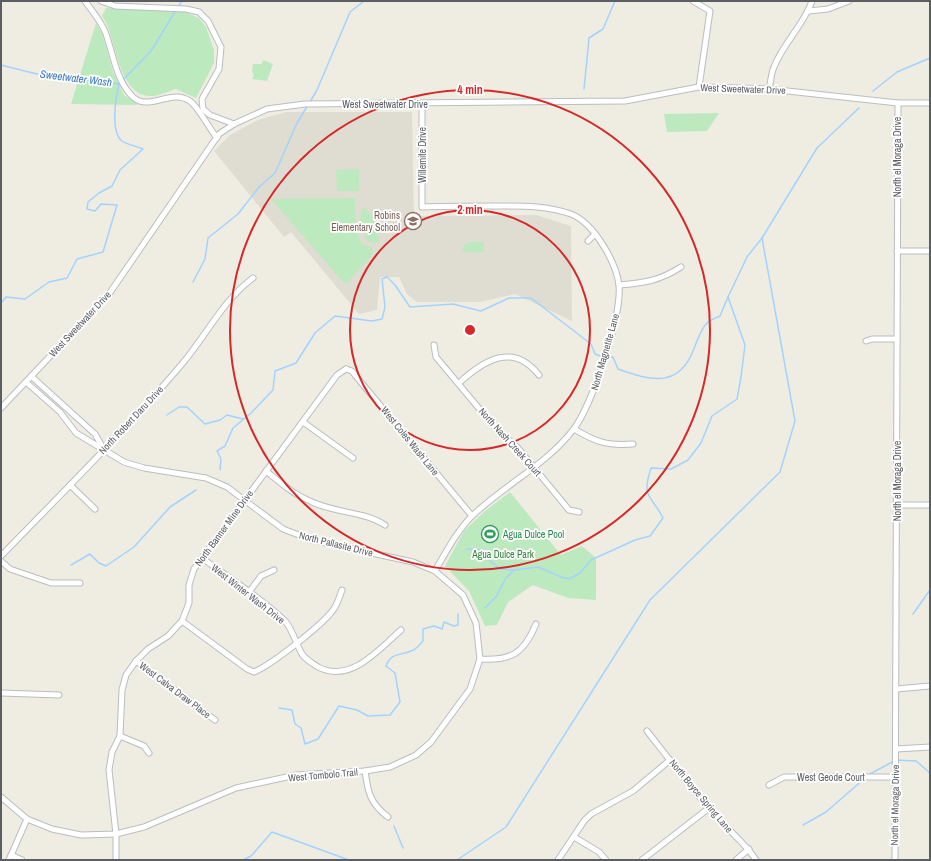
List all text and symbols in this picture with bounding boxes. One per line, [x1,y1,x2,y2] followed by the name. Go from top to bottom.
[39,67,113,89] water label: Sweetwater Wash
[700,81,786,97] street label: West Sweetwater Drive
[457,82,483,98] text: 4 min
[342,98,428,111] street label: West Sweetwater Drive
[891,116,904,197] street label: North el Moraga Drive
[416,127,429,183] street label: Willemite Drive
[457,202,483,218] text: 2 min
[331,209,400,234] place label: Robins Elementary School
[403,211,423,231] school or university icon: Robins Elementary School
[46,288,114,360] street label: West Sweetwater Drive
[588,312,622,392] street label: North Magnetite Lane
[463,323,477,337] centre of rings
[96,383,166,457] street label: North Robert Daru Drive
[378,404,442,479] street label: West Coles Wash Lane
[476,405,545,480] street label: North Nash Creek Court
[891,440,904,521] street label: North el Moraga Drive
[192,487,256,569] street label: North Banner Mine Drive
[480,524,500,544] sports icon: Agua Dulce Pool
[502,528,564,541] place label: Agua Dulce Pool
[298,529,375,560] street label: North Pallasite Drive
[471,548,535,561] park label: Agua Dulce Park
[209,561,288,627] street label: West Winter Wash Drive
[137,659,214,721] street label: West Calva Draw Place
[666,757,736,836] street label: North Boyce Spring Lane
[888,764,902,845] street label: North el Moraga Drive
[288,765,359,785] street label: West Tombolo Trail
[797,771,866,784] street label: West Geode Court

